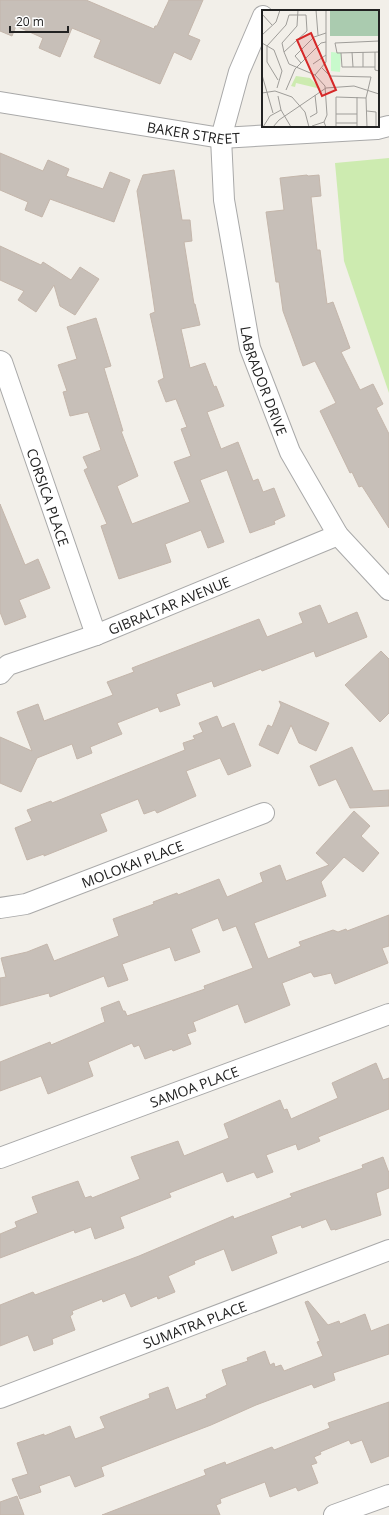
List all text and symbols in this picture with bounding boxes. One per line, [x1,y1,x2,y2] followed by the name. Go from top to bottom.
[10,8,68,34] scale bar
[262,10,379,127] inset map
[16,13,44,30] text: 20 m
[146,117,241,148] street label: BAKER STREET
[237,325,292,438] street label: LABRADOR DRIVE
[23,445,74,549] street label: CORSICA PLACE
[105,571,233,639] street label: GIBRALTAR AVENUE
[78,835,186,892] street label: MOLOKAI PLACE
[147,1061,241,1111] street label: SAMOA PLACE
[140,1296,249,1352] street label: SUMATRA PLACE

